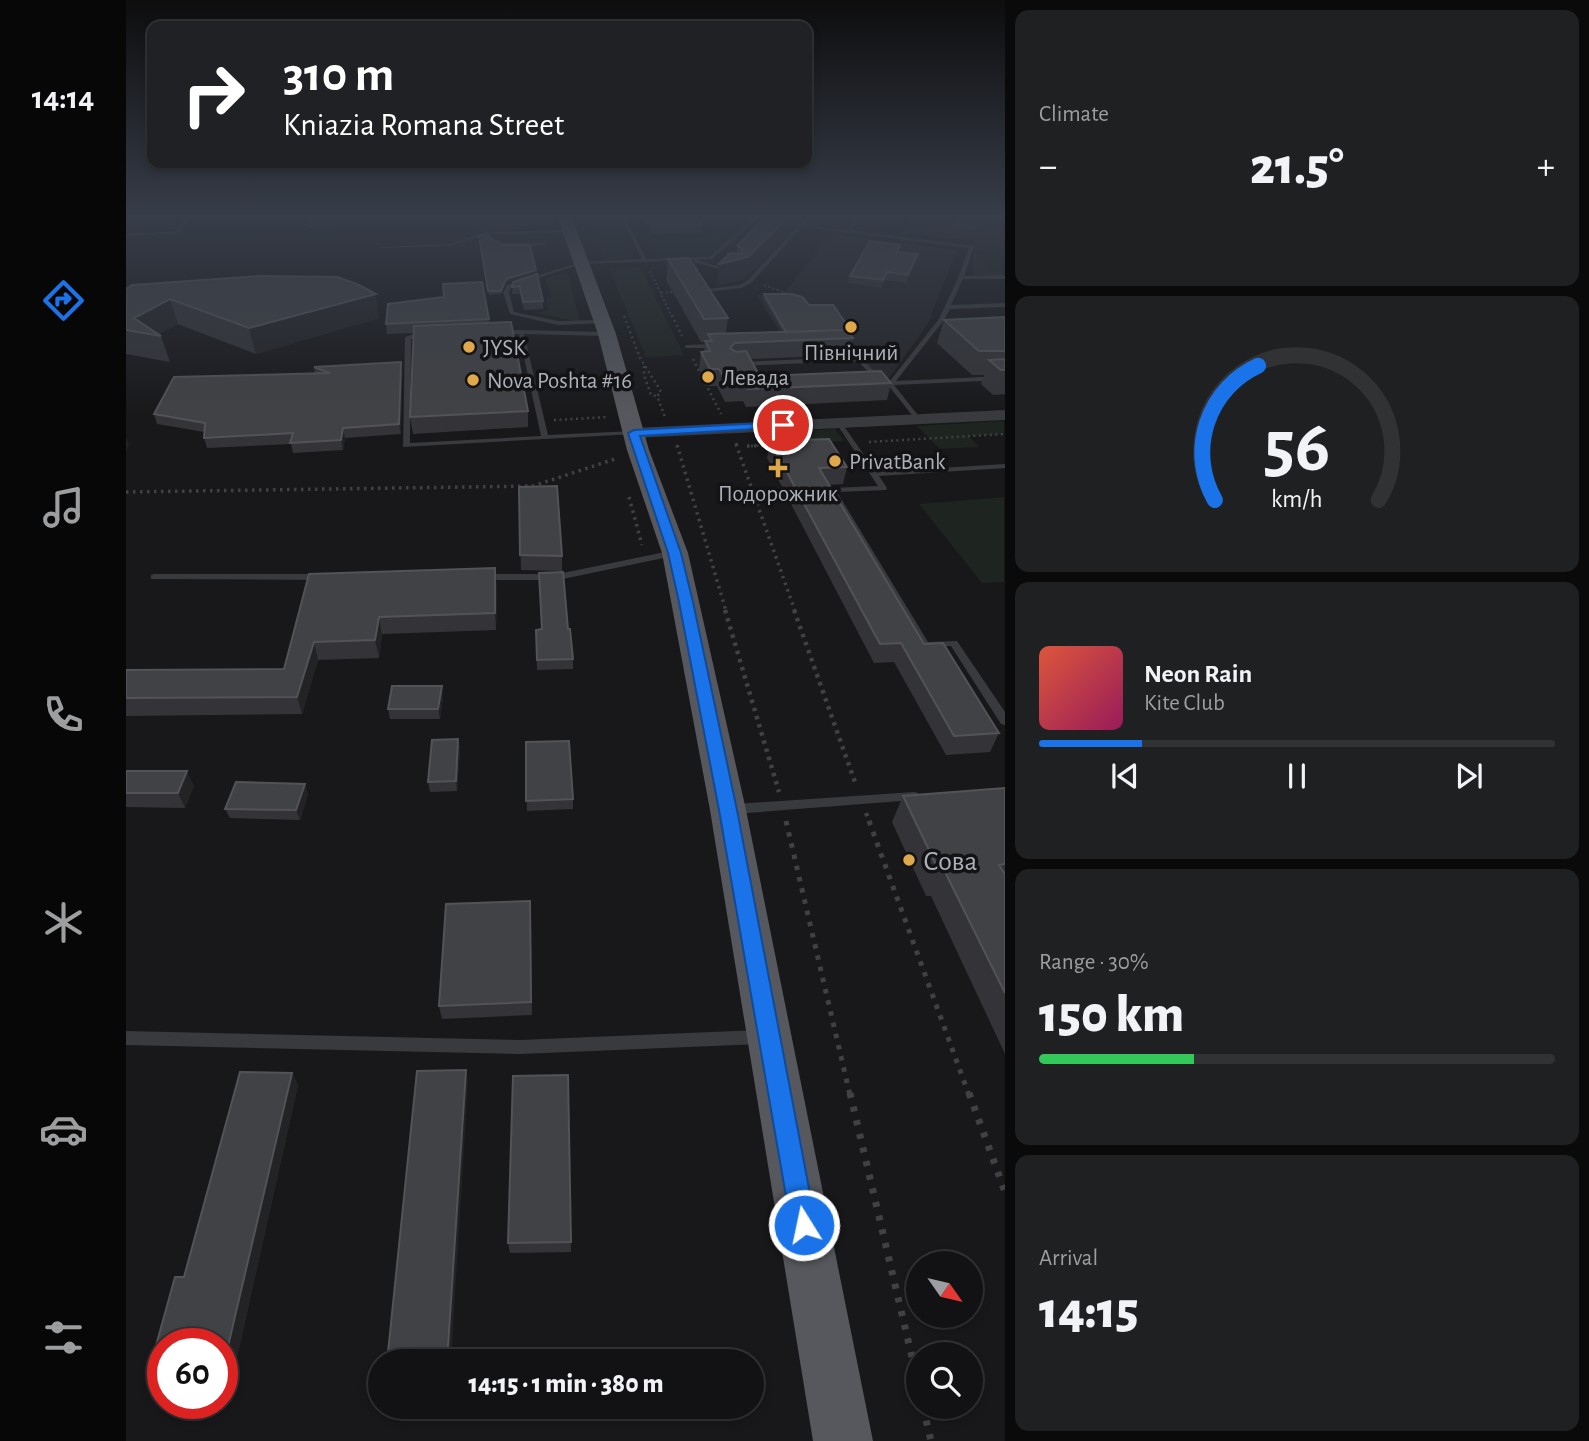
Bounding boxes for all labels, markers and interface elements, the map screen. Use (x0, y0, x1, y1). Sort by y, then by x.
icon: right (168, 49, 259, 140)
text: 310 m (283, 51, 394, 100)
text: 14:14 (32, 82, 94, 114)
text: Climate (1039, 103, 1109, 126)
text: Kniazia Romana Street (283, 109, 564, 141)
text: 21.5° (1250, 141, 1344, 193)
text: − (1039, 148, 1057, 186)
text: + (1537, 148, 1555, 186)
icon: directions (39, 276, 88, 325)
marker: Північний (843, 319, 859, 335)
place label: JYSK (483, 337, 526, 360)
marker: JYSK (461, 339, 477, 355)
place label: Північний (803, 342, 899, 365)
place label: Левада (722, 367, 789, 390)
marker: Левада (700, 369, 716, 385)
place label: Nova Poshta #16 (487, 370, 632, 393)
marker: Nova Poshta #16 (465, 372, 481, 388)
pin (753, 395, 813, 455)
icon: arrive (764, 406, 802, 444)
text: 56 (1264, 413, 1330, 486)
place label: PrivatBank (849, 451, 946, 474)
marker: PrivatBank (827, 453, 843, 469)
marker: Подорожник (770, 460, 786, 476)
icon: music (39, 483, 88, 532)
place label: Подорожник (718, 483, 839, 506)
text: km/h (1271, 487, 1323, 512)
text: Neon Rain (1144, 661, 1252, 687)
icon: phone (39, 690, 88, 739)
text: Kite Club (1144, 692, 1225, 715)
icon: previous (1106, 757, 1144, 795)
icon: pause (1278, 757, 1316, 795)
icon: next (1450, 757, 1488, 795)
place label: Сова (923, 848, 977, 876)
marker: Сова (901, 852, 917, 868)
icon: climate (39, 898, 88, 947)
text: Range · 30% (1039, 951, 1149, 974)
text: 150 km (1039, 989, 1184, 1041)
icon: car (39, 1105, 88, 1154)
position arrow (767, 1188, 841, 1262)
text: Arrival (1039, 1247, 1098, 1270)
north arrow (906, 1251, 984, 1328)
map controls (906, 1251, 983, 1419)
text: 14:15 (1039, 1285, 1139, 1337)
icon: filters (39, 1313, 88, 1362)
speed limit sign: 60 (147, 1328, 238, 1419)
button: search (906, 1342, 983, 1419)
text: 14:15 · 1 min · 380 m (469, 1371, 663, 1397)

